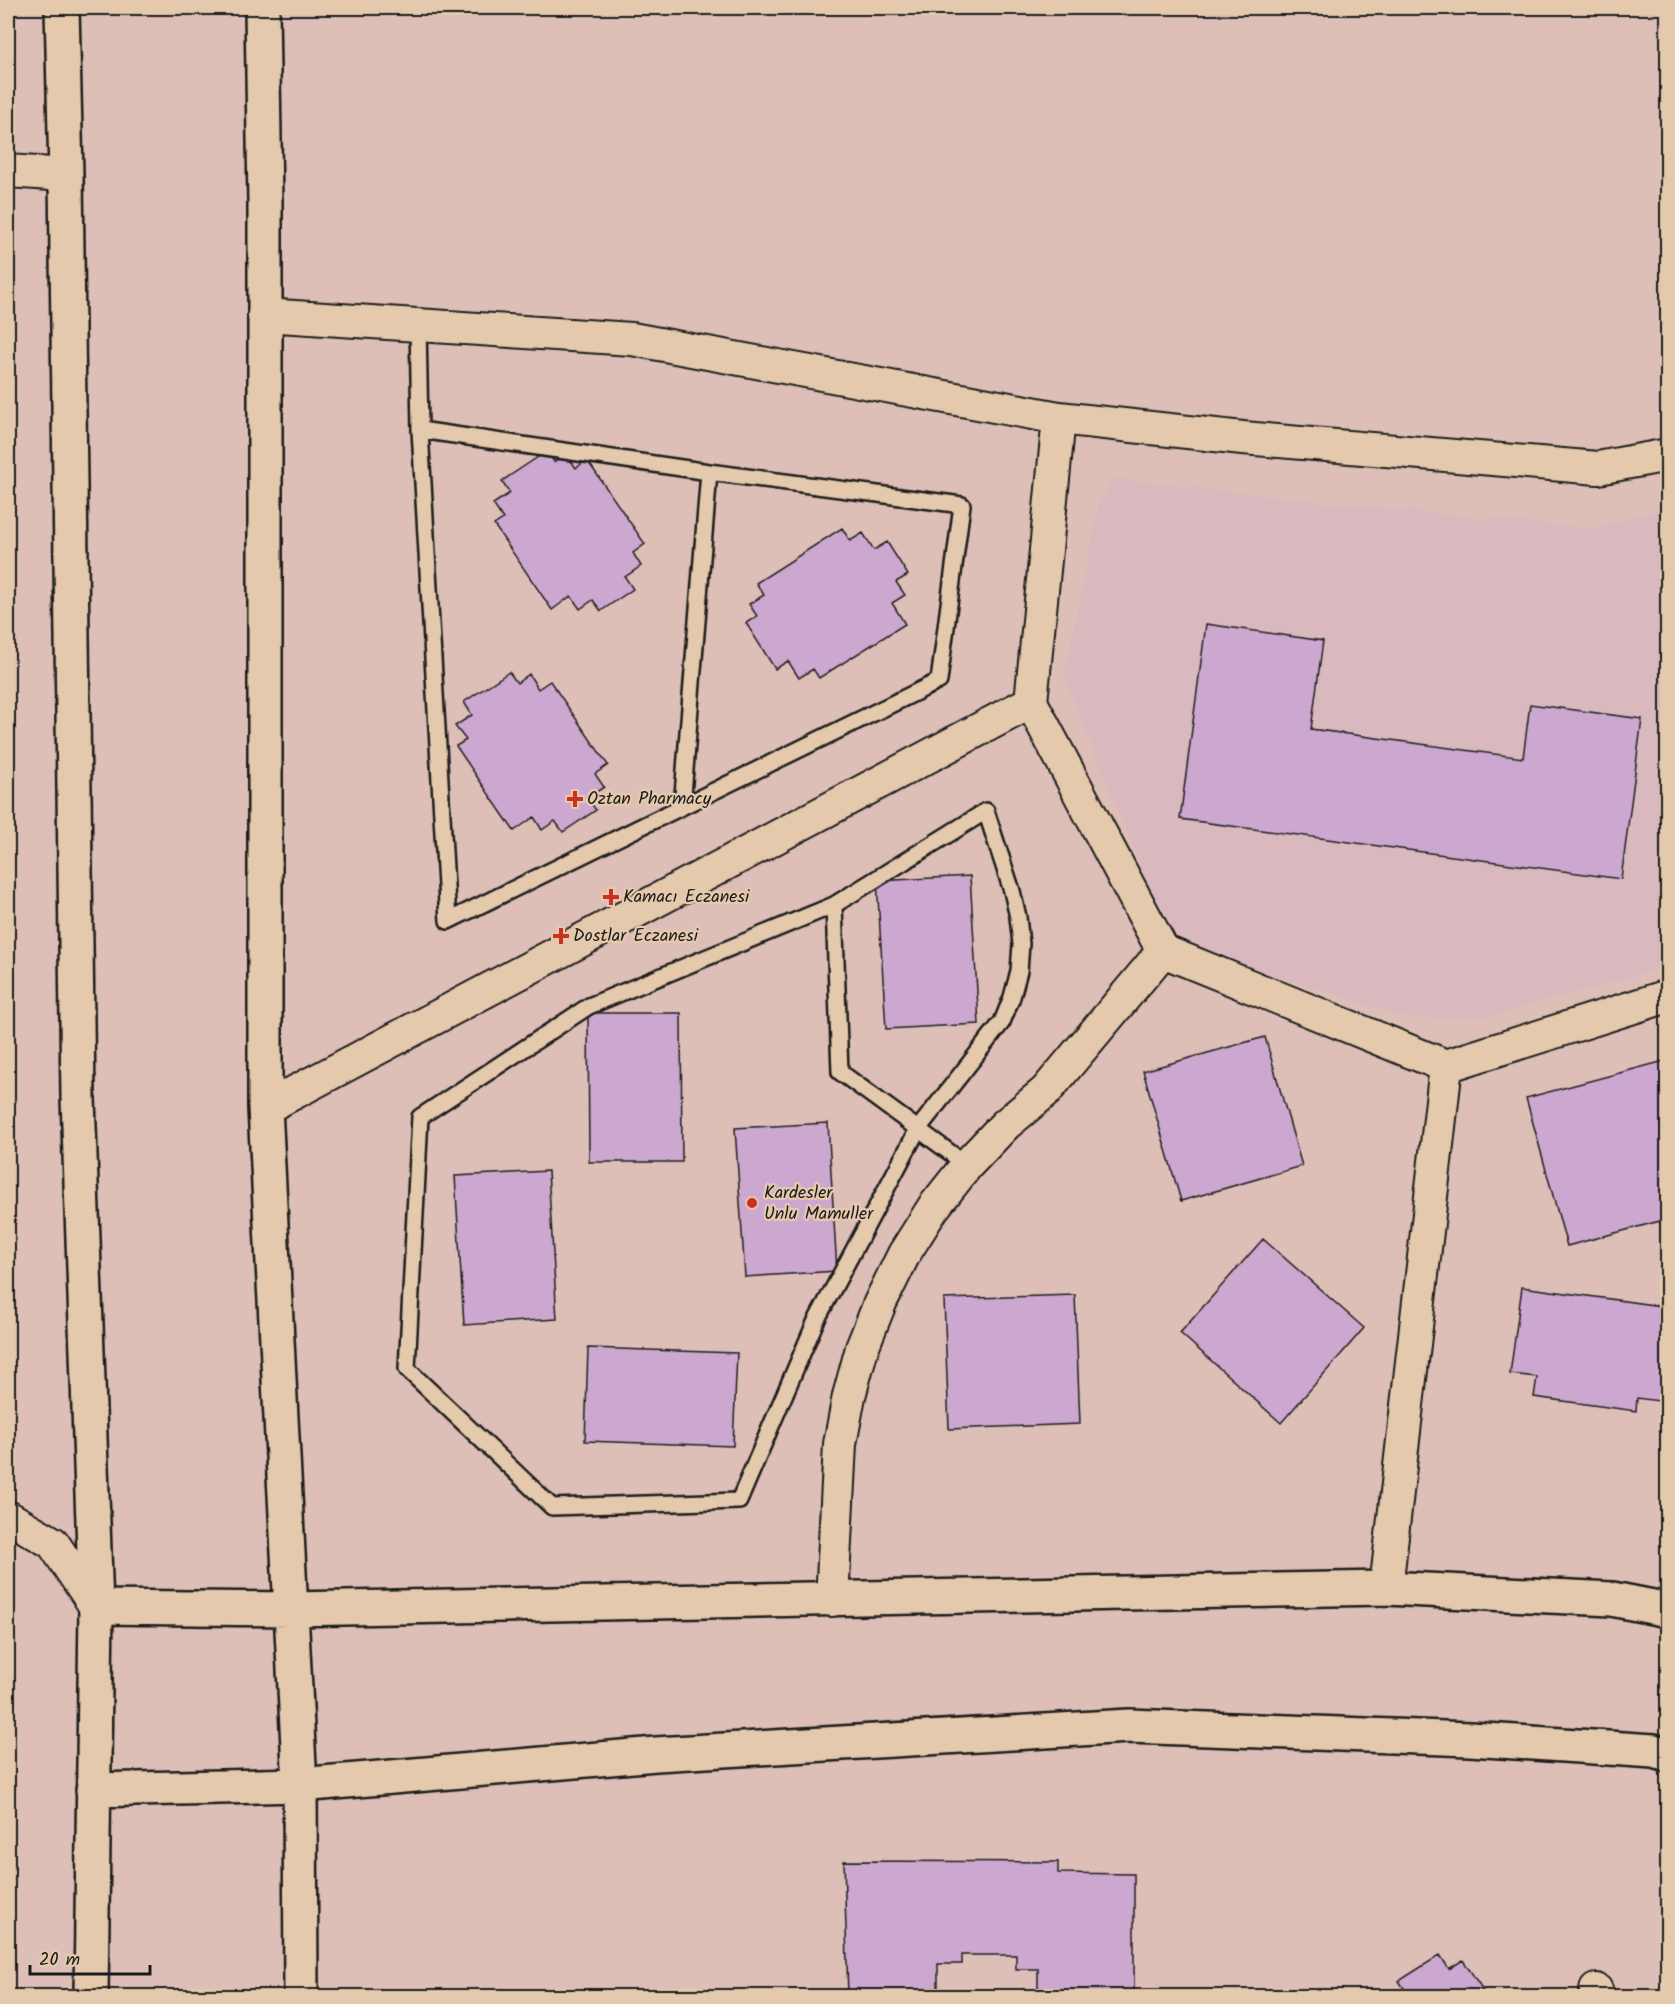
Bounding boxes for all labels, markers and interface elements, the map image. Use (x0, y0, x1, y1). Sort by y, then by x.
place label: Oztan Pharmacy (587, 785, 712, 814)
marker: Oztan Pharmacy (568, 792, 582, 806)
place label: Kamacı Eczanesi (623, 883, 750, 912)
marker: Kamacı Eczanesi (604, 890, 618, 904)
place label: Dostlar Eczanesi (573, 922, 699, 951)
marker: Dostlar Eczanesi (554, 929, 568, 943)
place label: Kardesler Unlu Mamuller (764, 1179, 874, 1229)
marker: Kardesler Unlu Mamuller (745, 1196, 759, 1210)
scale bar (30, 1938, 150, 1976)
text: 20 m (39, 1946, 80, 1975)

